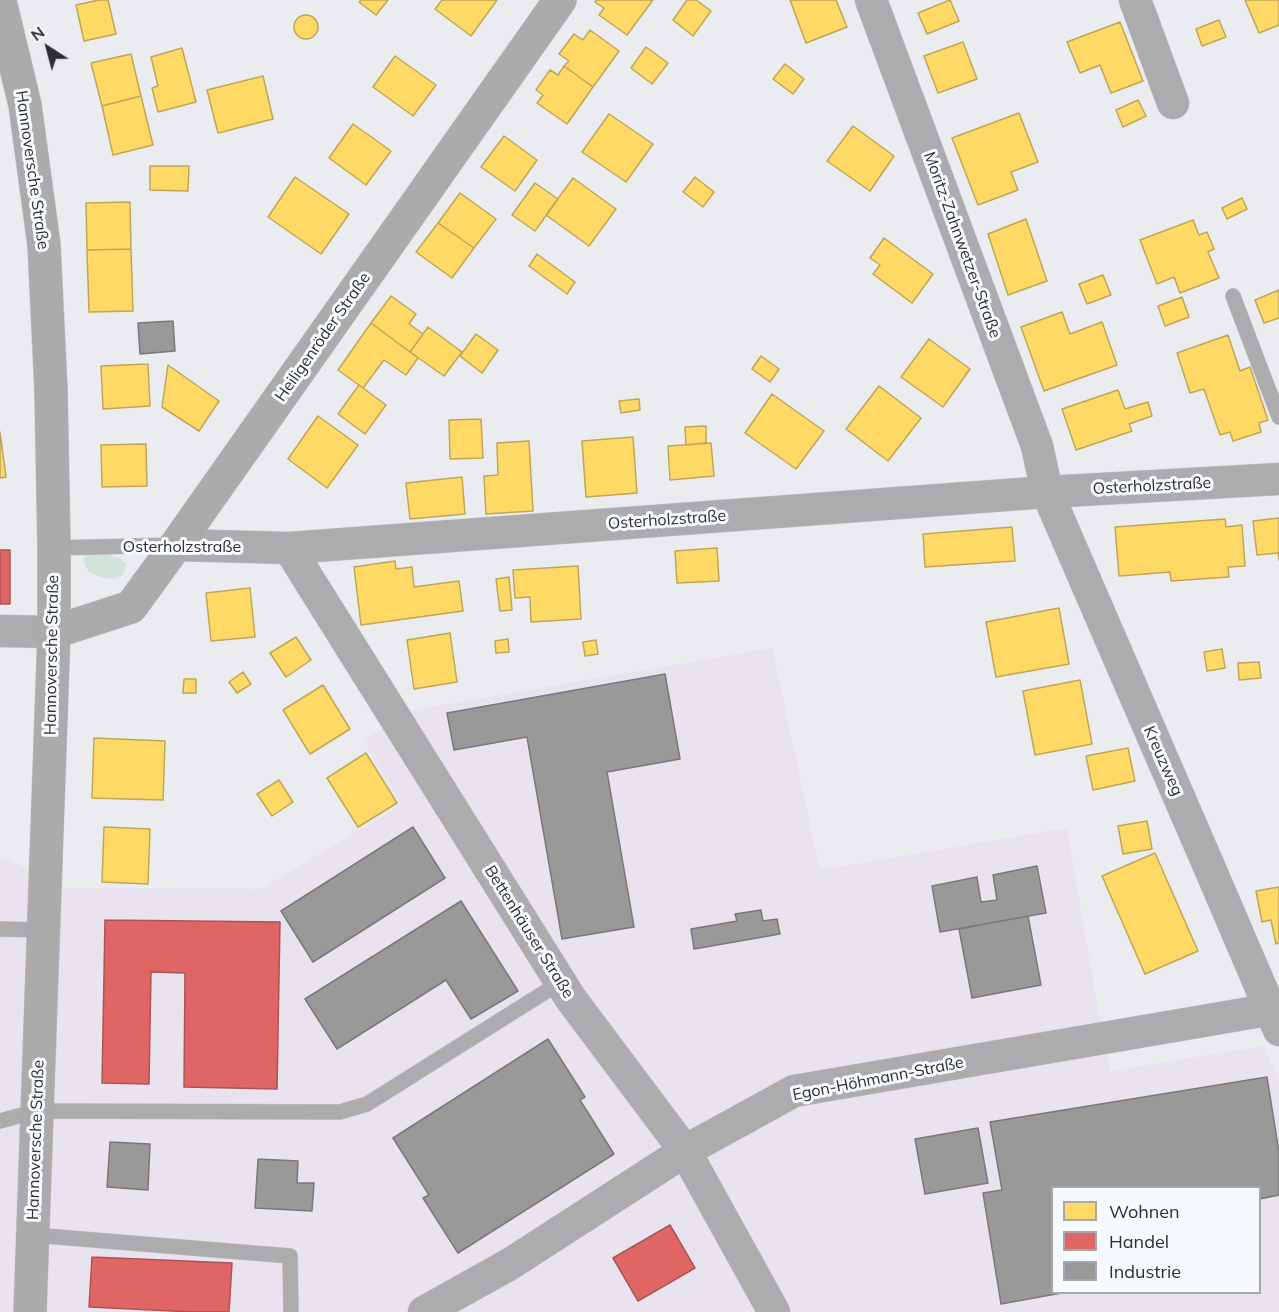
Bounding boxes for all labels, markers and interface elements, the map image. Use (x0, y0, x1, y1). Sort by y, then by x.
north arrow (18, 18, 78, 78)
text: N (27, 22, 48, 45)
street label: Hannoversche Straße (11, 89, 53, 251)
street label: Moritz-Zahnwetzer-Straße (919, 149, 1005, 341)
street label: Heiligenröder Straße (271, 269, 375, 405)
street label: Osterholzstraße (1092, 473, 1212, 499)
street label: Osterholzstraße (607, 506, 727, 534)
street label: Osterholzstraße (123, 537, 241, 557)
street label: Hannoversche Straße (41, 575, 63, 735)
street label: Kreuzweg (1139, 723, 1187, 799)
street label: Bettenhäuser Straße (480, 862, 578, 1002)
street label: Egon-Höhmann-Straße (791, 1053, 965, 1105)
street label: Hannoversche Straße (24, 1060, 48, 1220)
legend (1051, 1186, 1261, 1294)
text: Wohnen (1109, 1200, 1180, 1223)
text: Handel (1109, 1230, 1169, 1253)
text: Industrie (1109, 1260, 1181, 1283)

